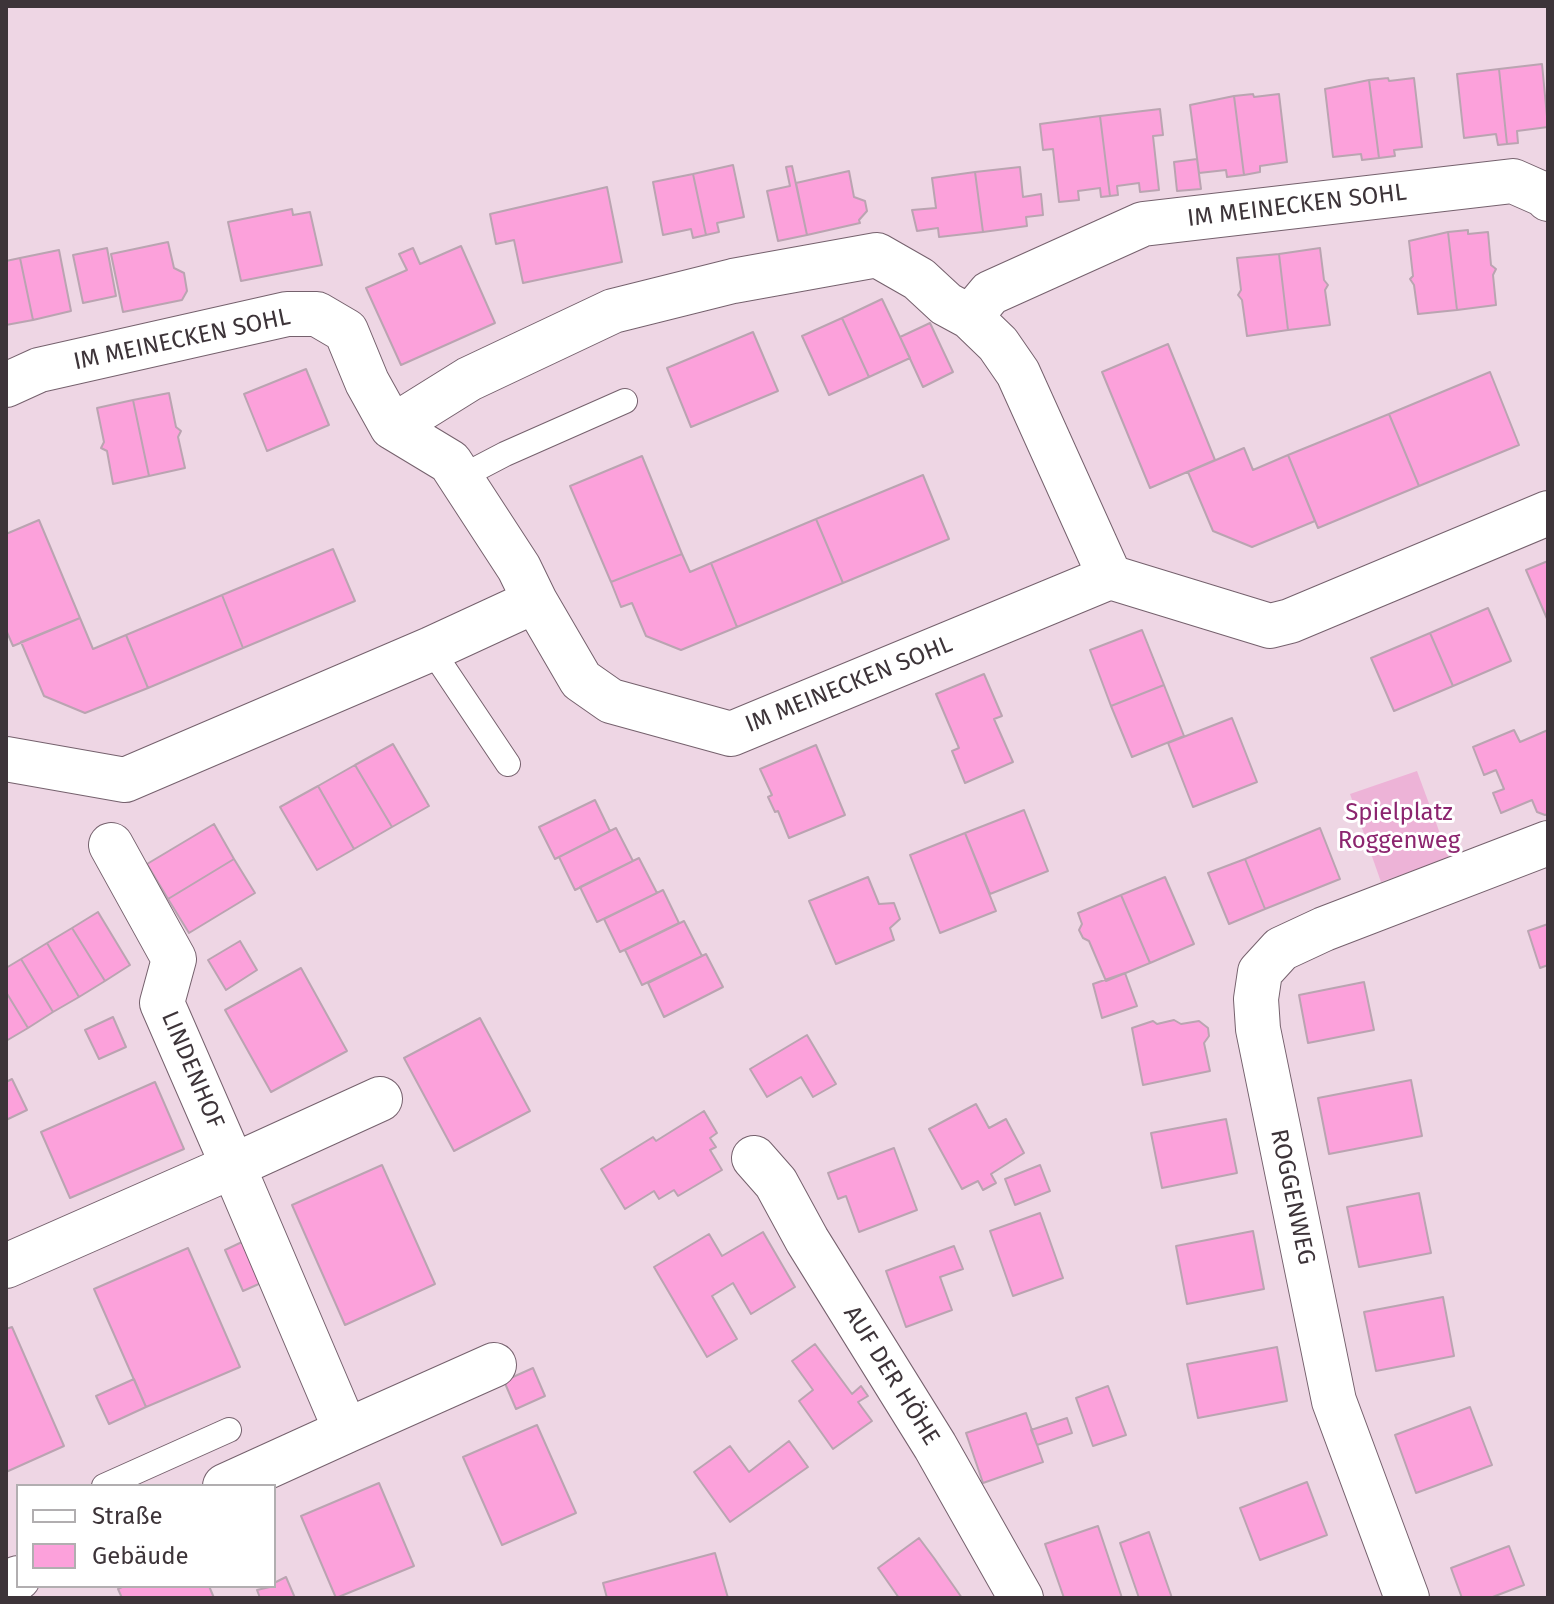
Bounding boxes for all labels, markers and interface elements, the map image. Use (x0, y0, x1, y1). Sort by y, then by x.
street label: IM MEINECKEN SOHL (1186, 178, 1408, 234)
street label: IM MEINECKEN SOHL (71, 303, 293, 377)
street label: IM MEINECKEN SOHL (741, 630, 957, 740)
park label: Spielplatz Roggenweg (1338, 799, 1460, 855)
street label: LINDENHOF (154, 1007, 230, 1133)
street label: ROGGENWEG (1264, 1127, 1320, 1267)
street label: AUF DER HÖHE (837, 1301, 945, 1451)
legend (16, 1484, 276, 1588)
text: Straße (92, 1502, 163, 1530)
text: Gebäude (92, 1542, 189, 1570)

